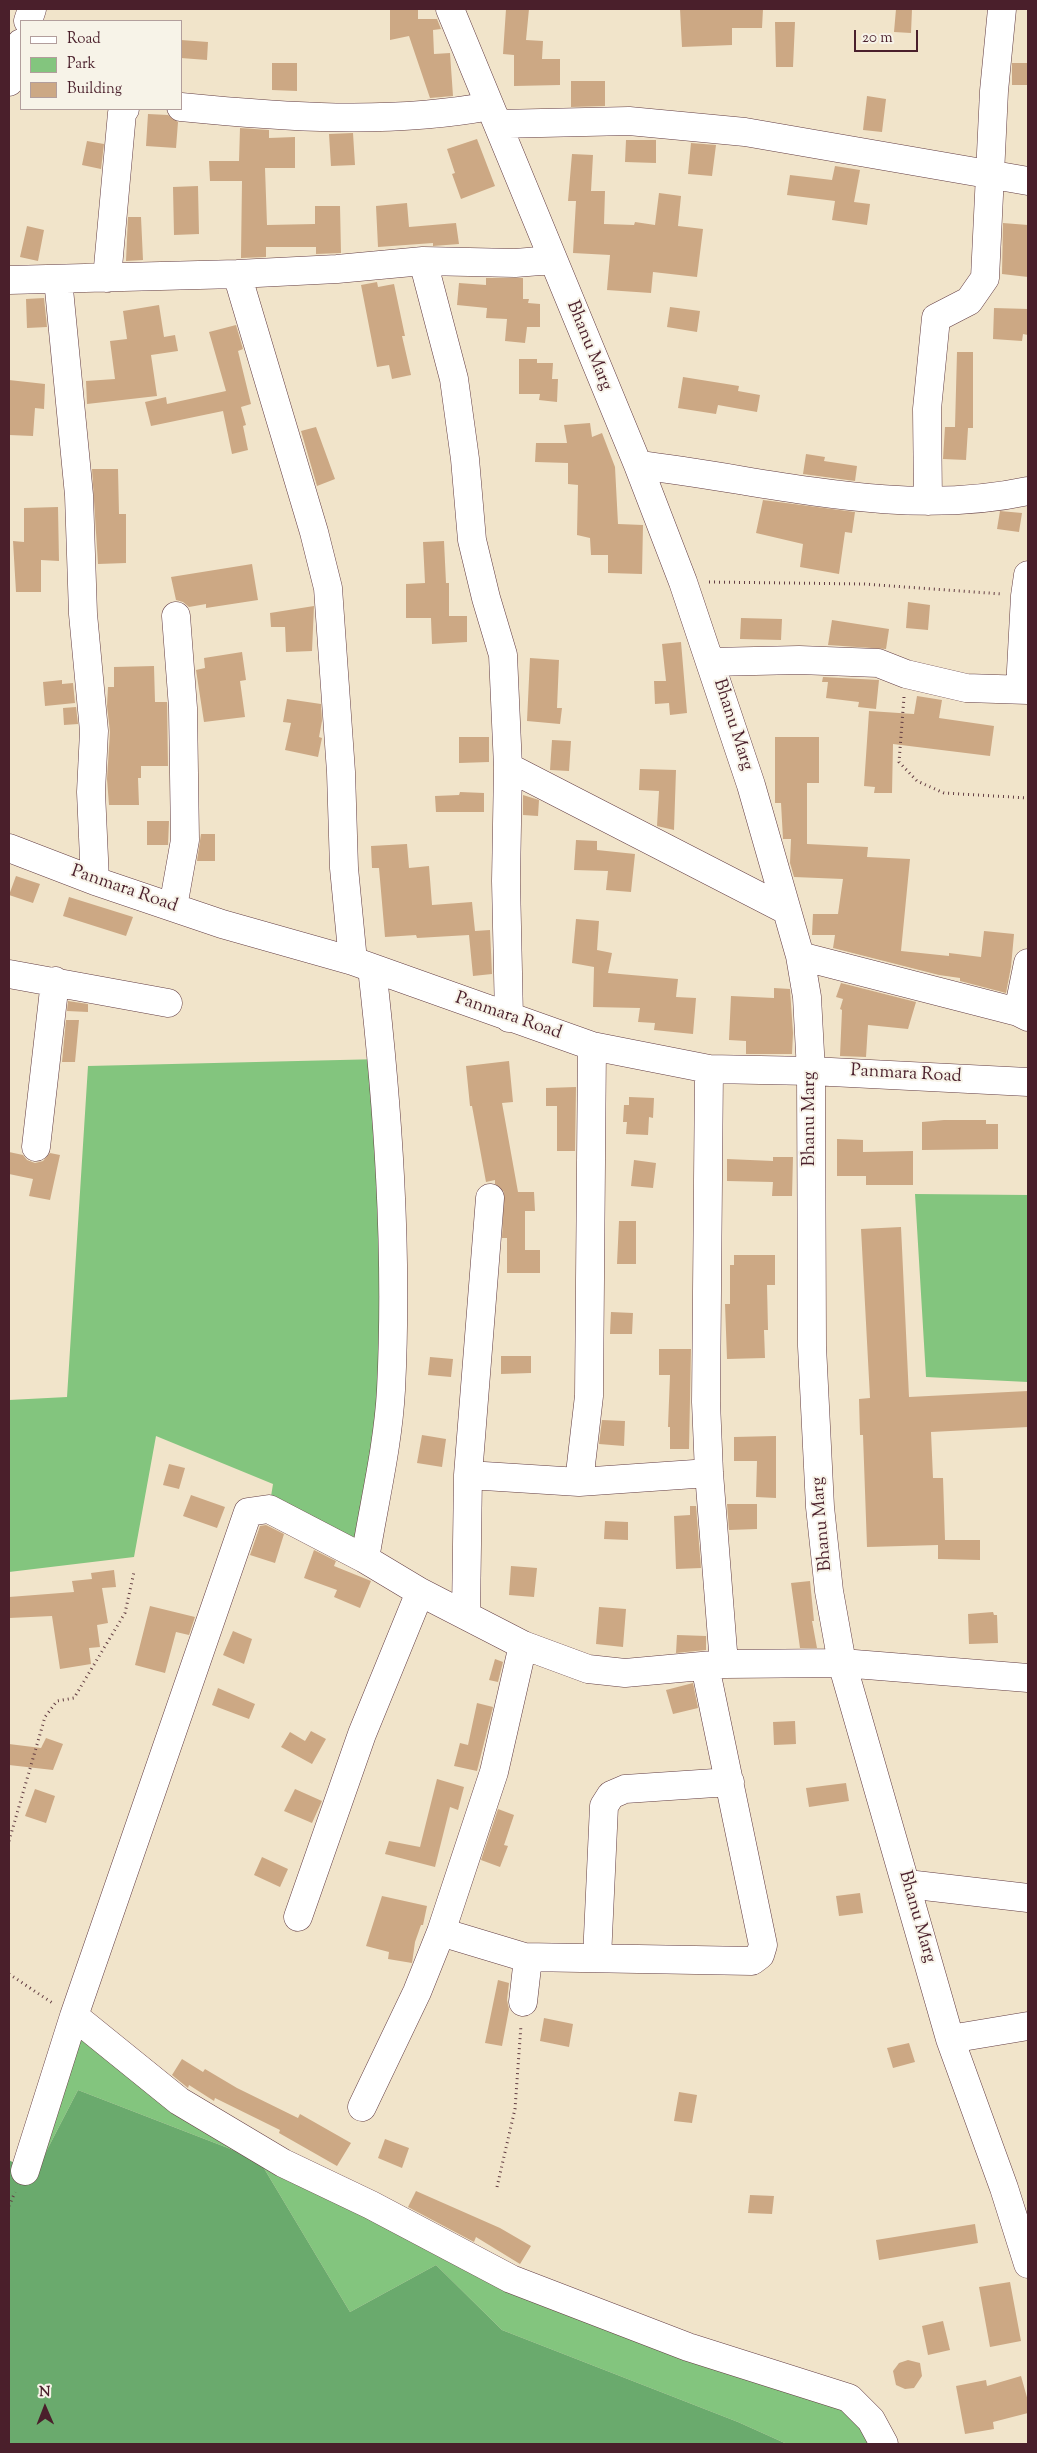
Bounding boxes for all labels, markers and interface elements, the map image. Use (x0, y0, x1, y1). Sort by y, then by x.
legend (20, 20, 182, 110)
scale bar (857, 20, 921, 52)
text: 20 m (862, 28, 893, 49)
text: Road (67, 29, 101, 50)
text: Park (67, 54, 96, 75)
text: Building (67, 79, 122, 100)
street label: Bhanu Marg (560, 298, 616, 394)
street label: Bhanu Marg (707, 677, 757, 773)
street label: Panmara Road (68, 862, 180, 918)
street label: Panmara Road (452, 989, 564, 1045)
street label: Panmara Road (850, 1061, 962, 1089)
street label: Bhanu Marg (800, 1072, 822, 1166)
street label: Bhanu Marg (808, 1476, 838, 1572)
street label: Bhanu Marg (893, 1868, 939, 1966)
north arrow (20, 2383, 70, 2433)
text: N (39, 2383, 51, 2403)

